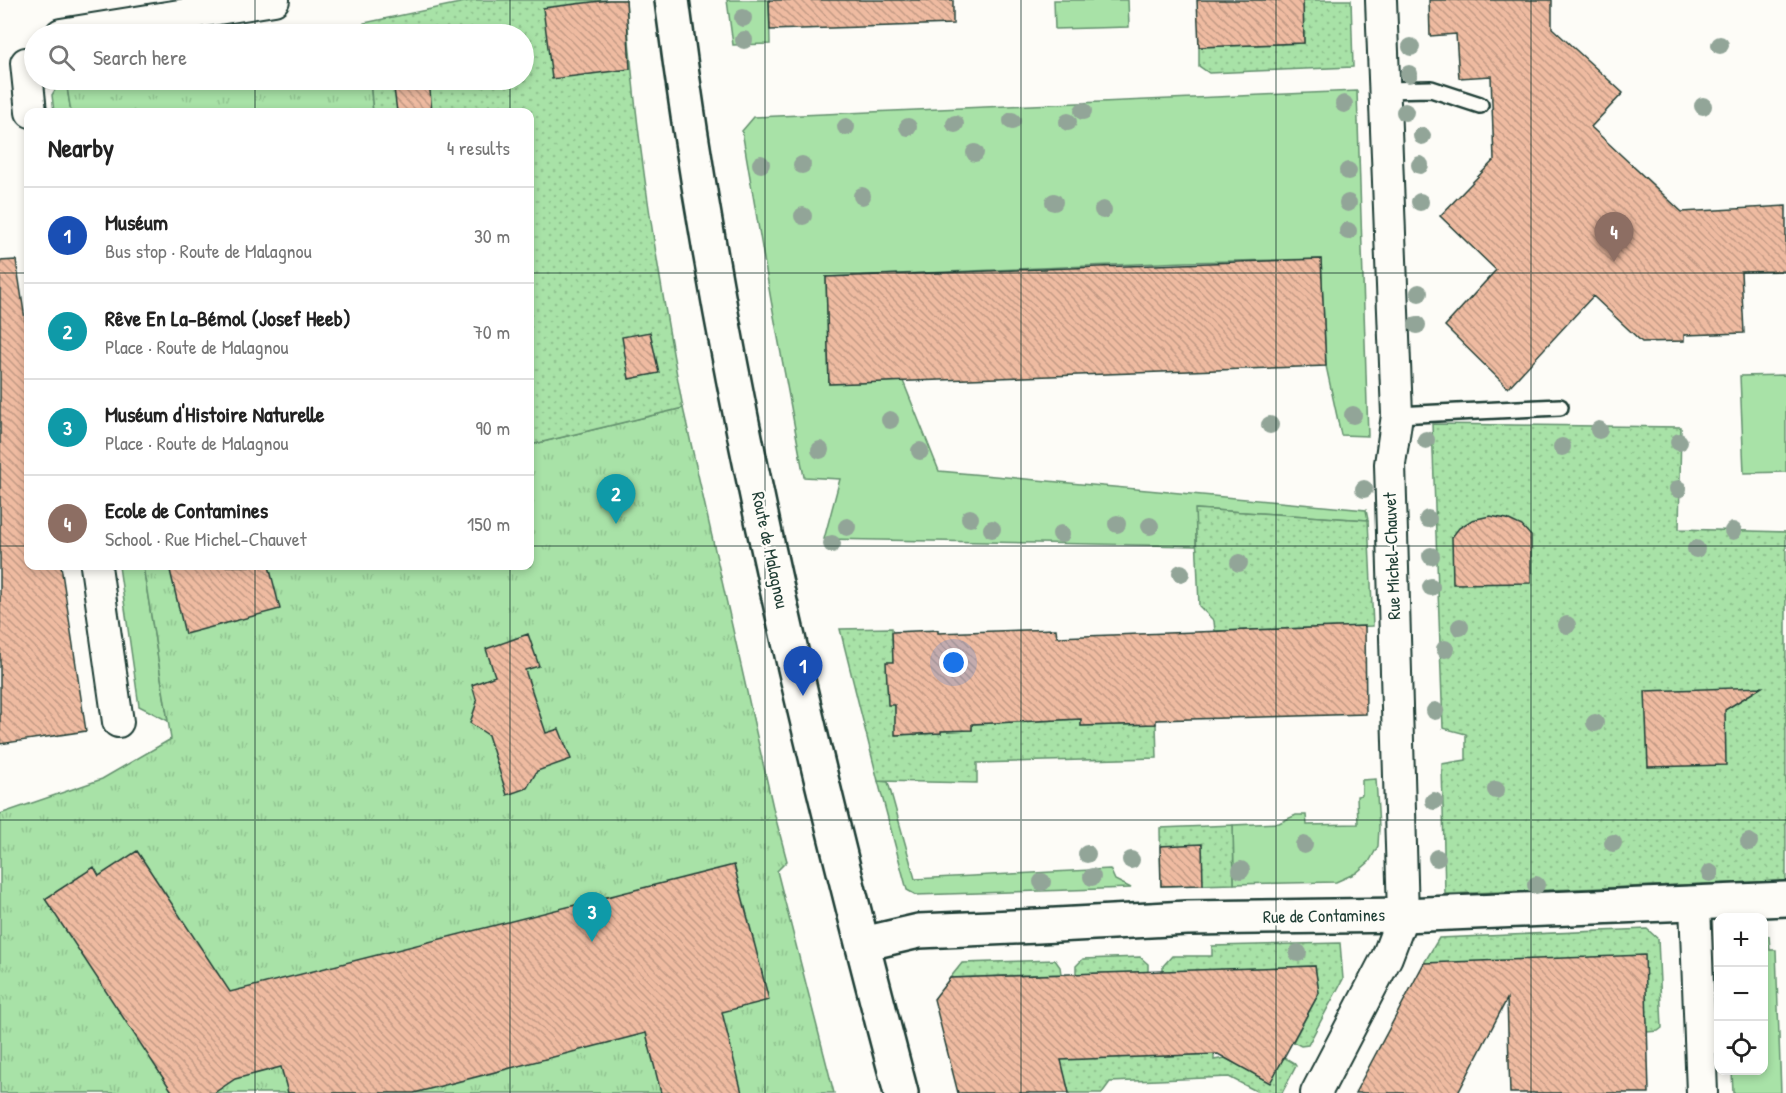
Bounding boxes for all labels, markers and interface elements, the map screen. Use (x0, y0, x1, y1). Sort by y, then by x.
search box (24, 24, 534, 90)
icon: search (45, 41, 78, 74)
text: Search here (93, 42, 187, 72)
text: Nearby (48, 130, 114, 165)
text: 4 results (447, 134, 510, 161)
text: Muséum (105, 207, 168, 237)
pin: 4 (1594, 212, 1634, 262)
text: 1 (64, 222, 71, 249)
text: 30 m (474, 222, 510, 249)
text: Bus stop · Route de Malagnou (105, 237, 312, 264)
text: Rêve En La-Bémol (Josef Heeb) (105, 303, 351, 333)
text: 2 (63, 318, 72, 345)
text: 70 m (473, 318, 510, 345)
text: Place · Route de Malagnou (105, 333, 289, 360)
text: Muséum d'Histoire Naturelle (105, 399, 325, 429)
text: 3 (63, 414, 72, 441)
text: 90 m (476, 414, 510, 441)
text: Place · Route de Malagnou (105, 429, 289, 456)
pin: 2 (596, 474, 636, 524)
street label: Route de Malagnou (746, 489, 795, 611)
street label: Rue Michel-Chauvet (1377, 491, 1406, 620)
text: Ecole de Contamines (105, 495, 268, 525)
text: 4 (64, 510, 71, 537)
text: 150 m (467, 510, 510, 537)
text: School · Rue Michel-Chauvet (105, 525, 307, 552)
pin: 1 (784, 646, 822, 696)
your location (939, 648, 968, 677)
pin: 3 (572, 892, 612, 942)
street label: Rue de Contamines (1263, 902, 1385, 929)
map controls (1714, 913, 1768, 1075)
button: + (1714, 913, 1768, 967)
button: − (1714, 967, 1768, 1021)
button: locate (1714, 1021, 1768, 1075)

